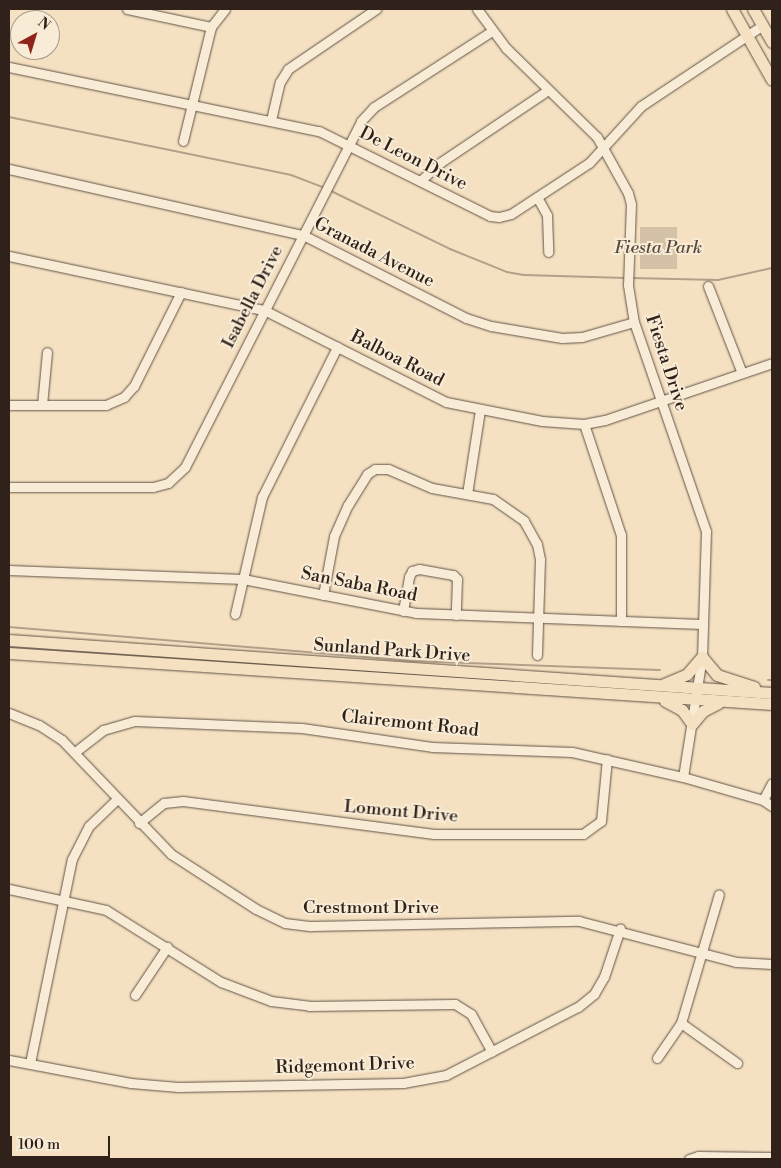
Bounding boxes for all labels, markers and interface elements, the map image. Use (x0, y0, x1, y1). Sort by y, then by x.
north arrow (10, 10, 60, 60)
text: N (34, 14, 54, 35)
street label: De Leon Drive (355, 123, 471, 195)
street label: Granada Avenue (310, 213, 438, 293)
park label: Fiesta Park (614, 237, 702, 259)
street label: Isabella Drive (218, 242, 288, 352)
street label: Fiesta Drive (640, 312, 692, 414)
street label: Balboa Road (347, 326, 447, 392)
street label: San Saba Road (299, 563, 419, 607)
street label: Sunland Park Drive (313, 635, 471, 667)
street label: Clairemont Road (340, 706, 480, 742)
street label: Lomont Drive (343, 796, 459, 828)
street label: Crestmont Drive (303, 897, 439, 919)
street label: Ridgemont Drive (275, 1053, 415, 1079)
scale bar (12, 1126, 112, 1158)
text: 100 m (18, 1135, 60, 1154)

